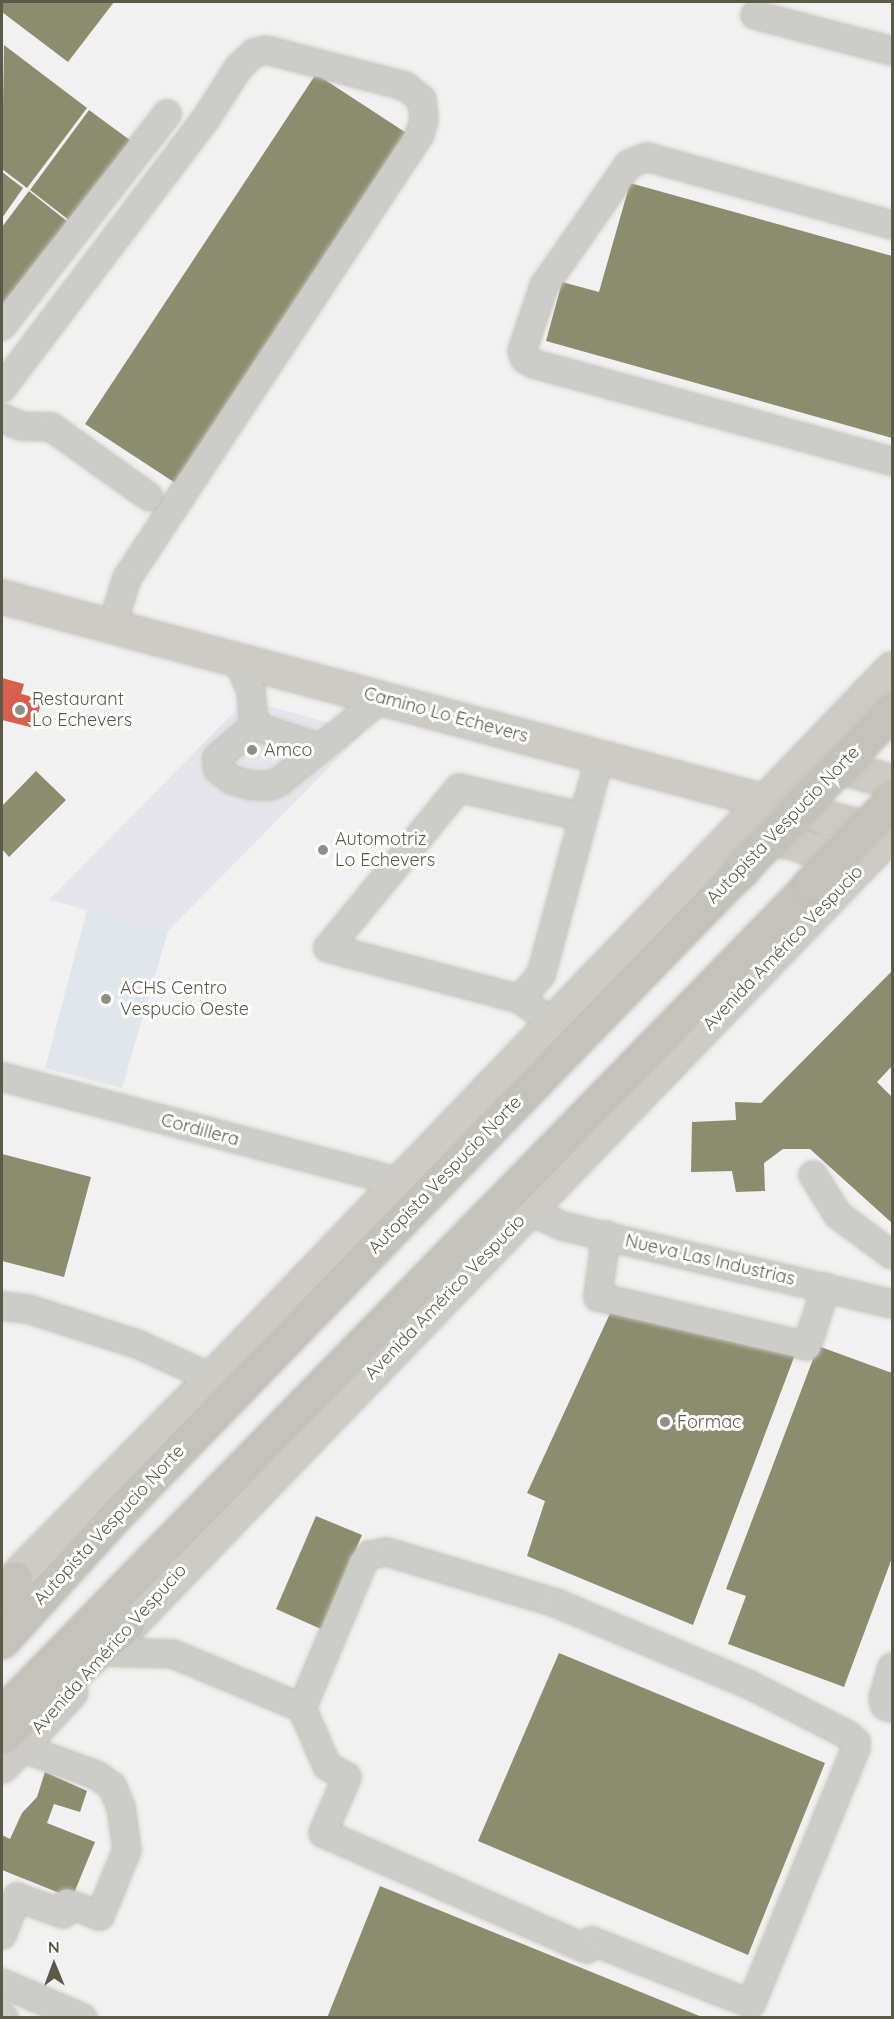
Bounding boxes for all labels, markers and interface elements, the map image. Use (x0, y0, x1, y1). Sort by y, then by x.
street label: Camino Lo Echevers (361, 683, 531, 747)
place label: Restaurant Lo Echevers (32, 689, 132, 732)
marker: Restaurant Lo Echevers (13, 703, 27, 717)
place label: Amco (264, 739, 312, 761)
street label: Autopista Vespucio Norte (702, 742, 864, 908)
marker: Amco (245, 743, 259, 757)
place label: Automotriz Lo Echevers (335, 829, 435, 872)
marker: Automotriz Lo Echevers (316, 843, 330, 857)
street label: Avenida Américo Vespucio (698, 861, 868, 1035)
place label: ACHS Centro Vespucio Oeste (120, 978, 249, 1020)
marker: ACHS Centro Vespucio Oeste (97, 990, 115, 1008)
street label: Autopista Vespucio Norte (364, 1092, 526, 1258)
street label: Cordillera (159, 1109, 241, 1151)
street label: Avenida Américo Vespucio (360, 1210, 530, 1384)
street label: Nueva Las Industrias (623, 1230, 797, 1290)
place label: Formac (677, 1411, 741, 1433)
marker: Formac (658, 1415, 672, 1429)
street label: Autopista Vespucio Norte (29, 1440, 189, 1610)
street label: Avenida Américo Vespucio (27, 1560, 191, 1738)
north arrow (24, 1935, 84, 1995)
text: N (48, 1937, 60, 1957)

